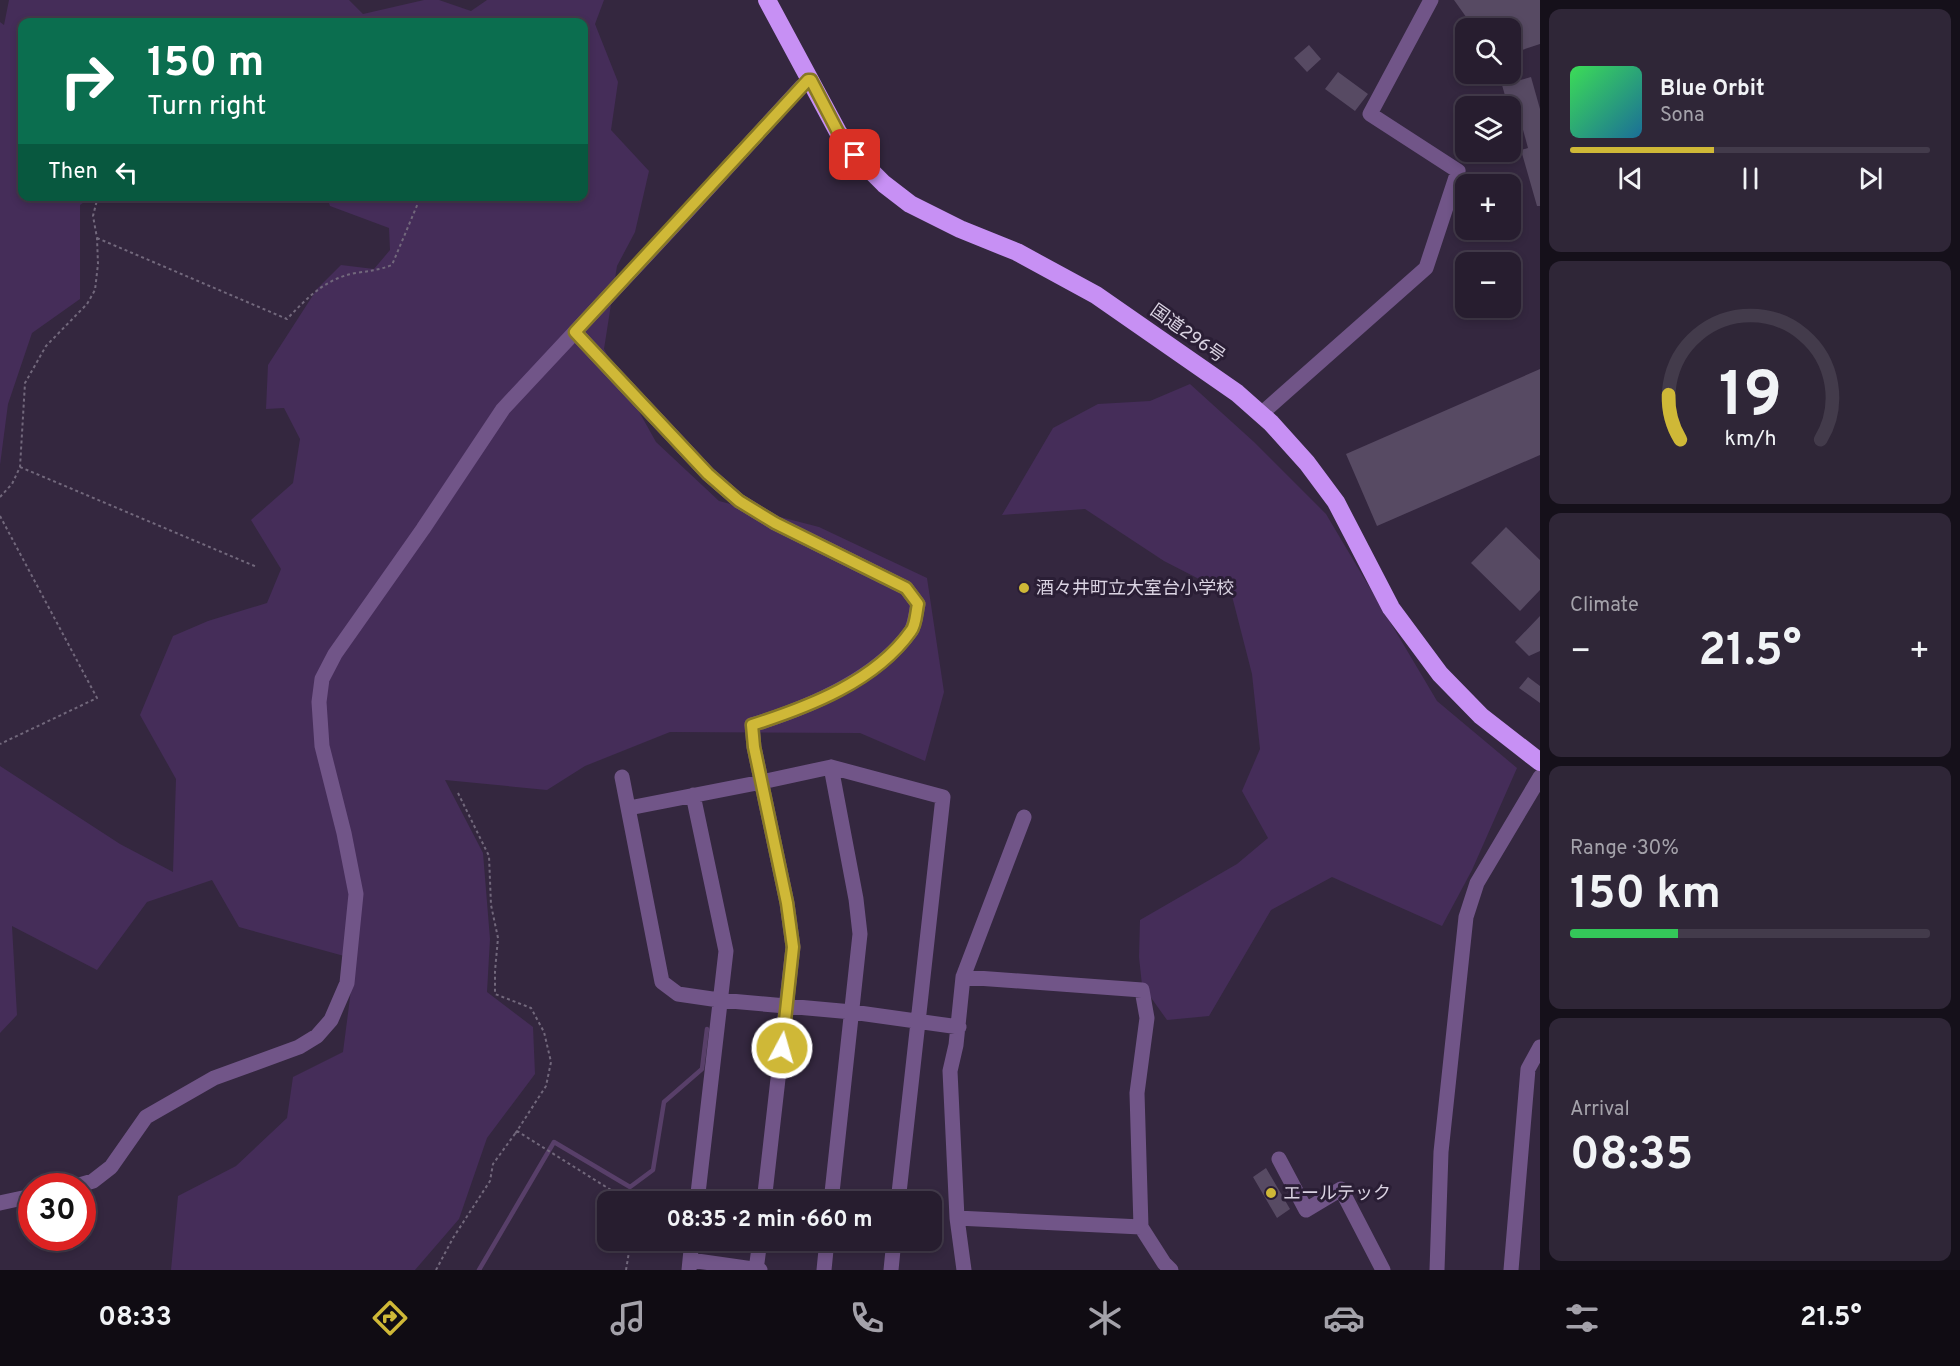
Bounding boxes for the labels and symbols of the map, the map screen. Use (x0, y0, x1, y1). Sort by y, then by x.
pin (829, 129, 880, 180)
street label: 国道296号 (1145, 300, 1229, 368)
place label: 酒々井町立大室台小学校 (1036, 578, 1234, 601)
marker: 酒々井町立大室台小学校 (1017, 581, 1031, 595)
position arrow (750, 1016, 814, 1080)
speed limit sign: 30 (18, 1173, 96, 1251)
place label: エールテック (1283, 1183, 1391, 1206)
marker: エールテック (1264, 1186, 1278, 1200)

